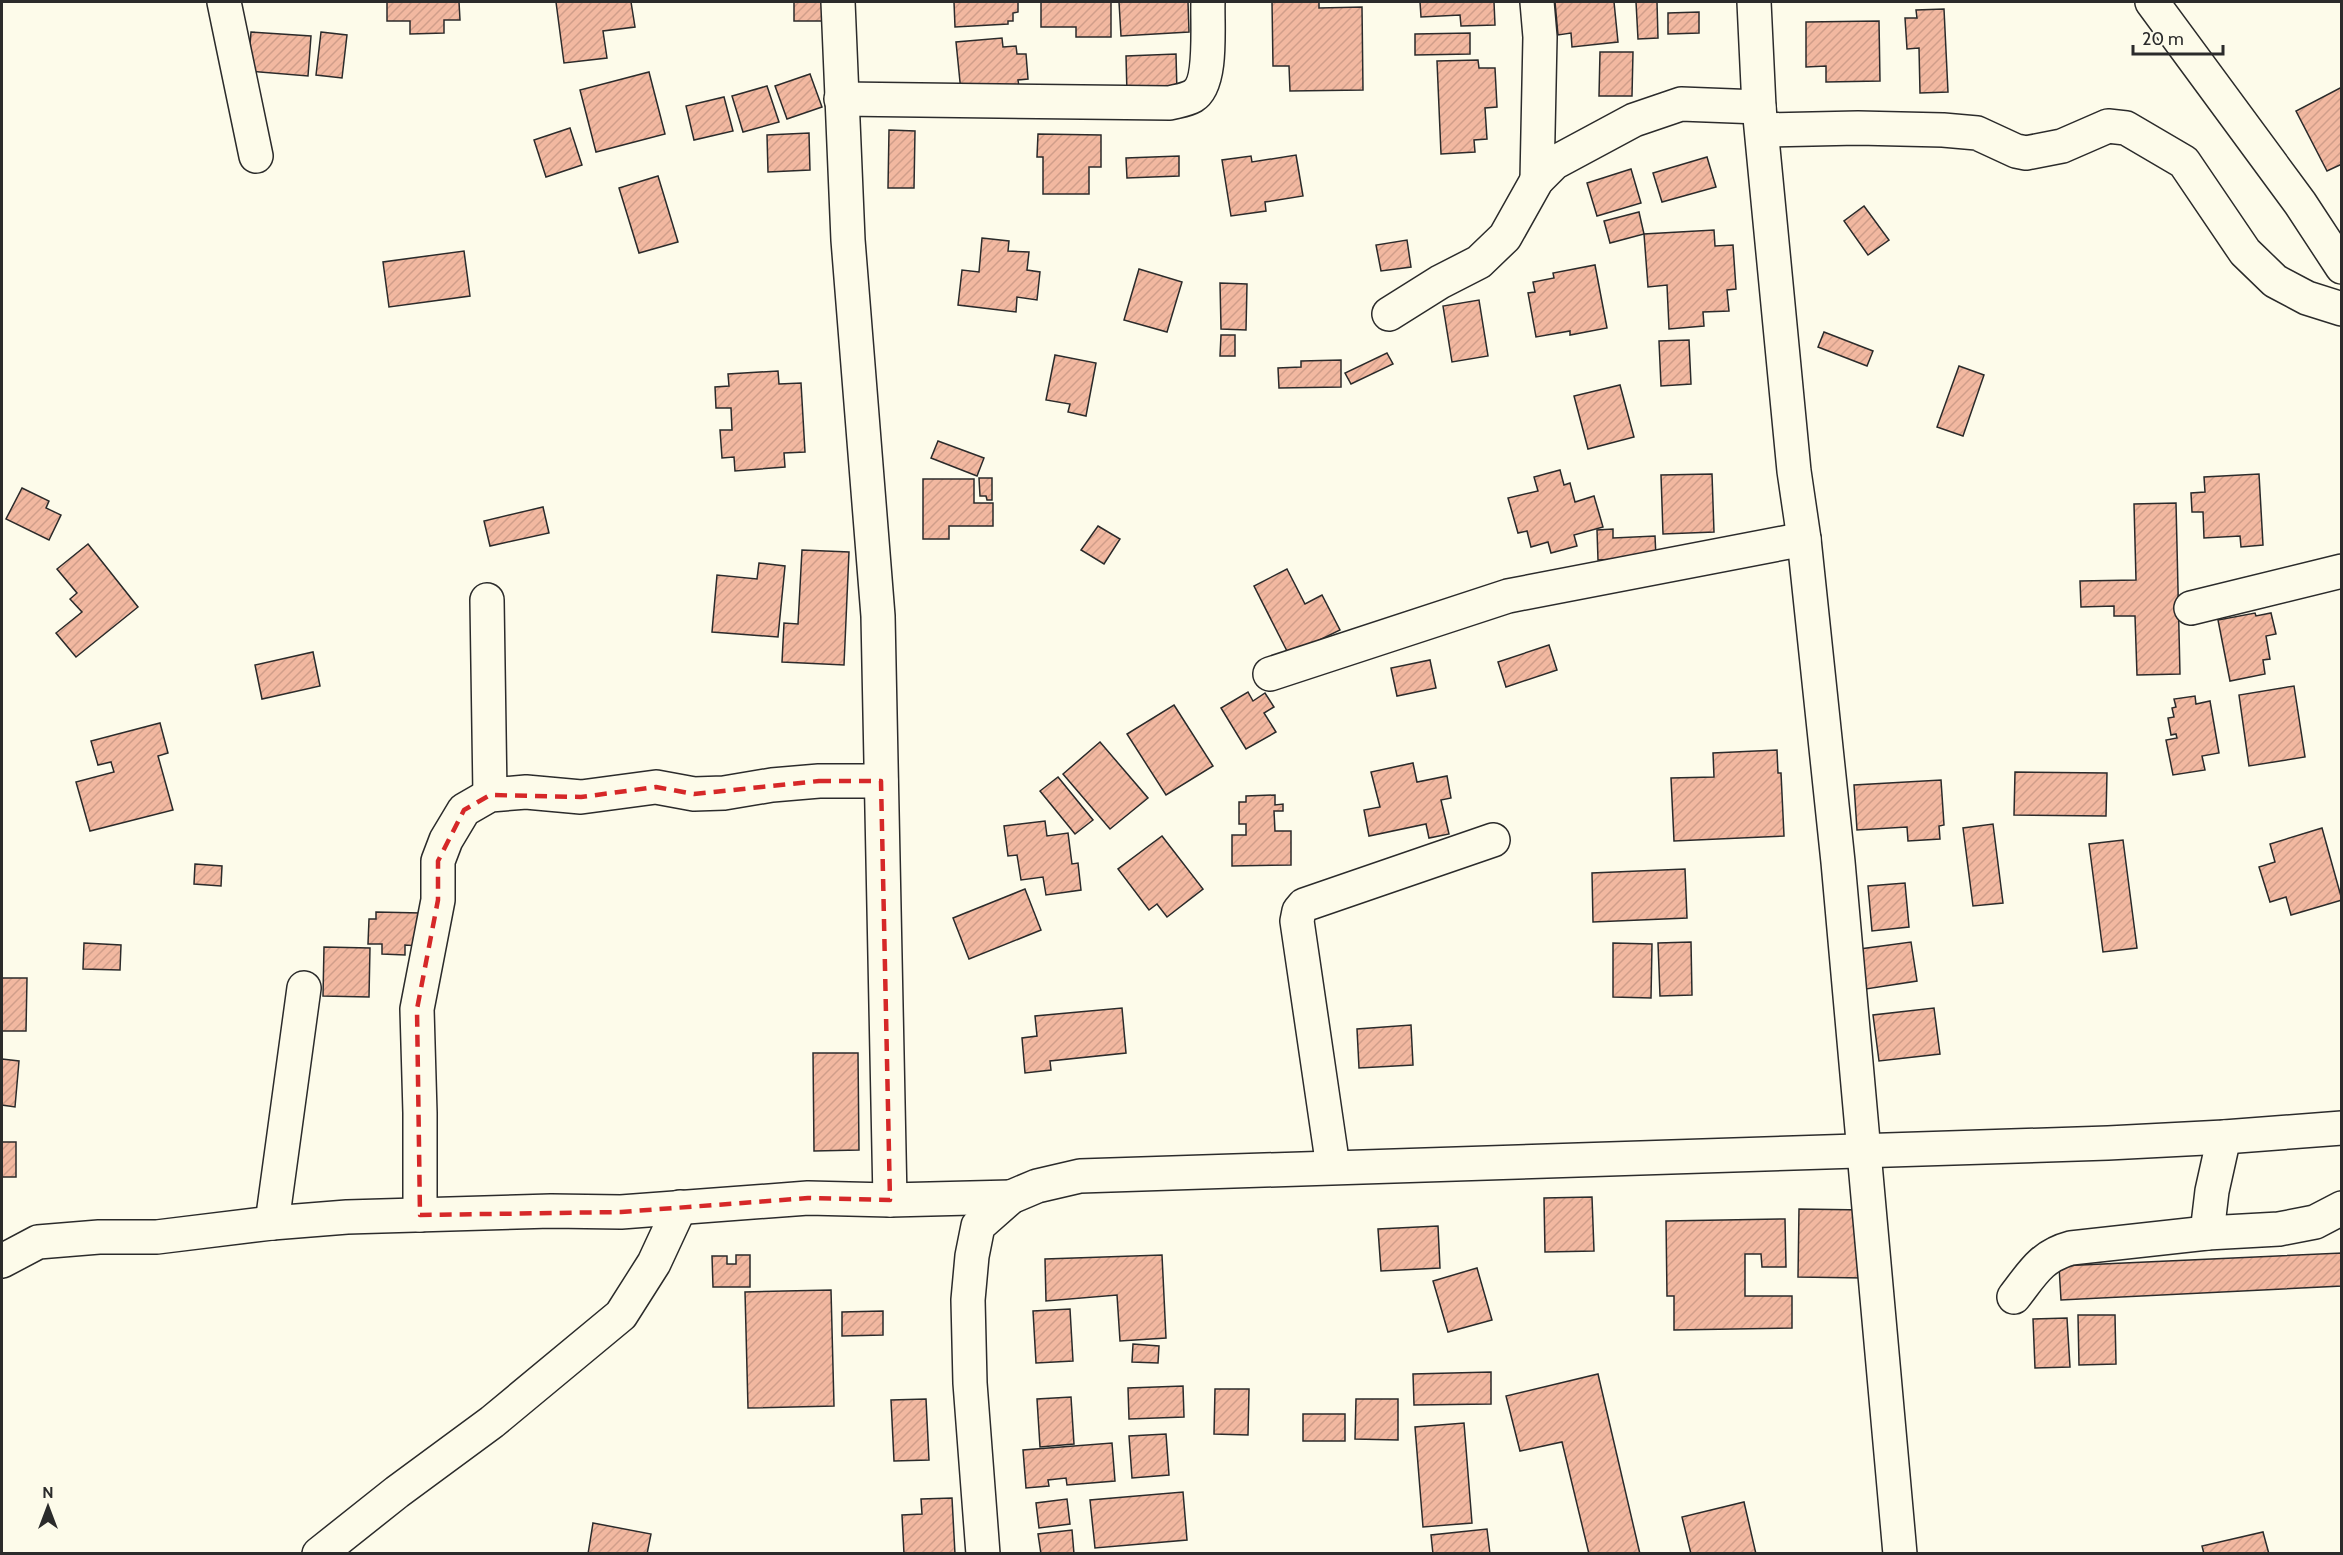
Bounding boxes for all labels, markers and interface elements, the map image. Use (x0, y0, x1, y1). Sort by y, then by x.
scale bar (2133, 18, 2223, 56)
text: 20 m (2142, 28, 2184, 50)
north arrow (18, 1477, 78, 1537)
text: N (42, 1483, 54, 1502)

